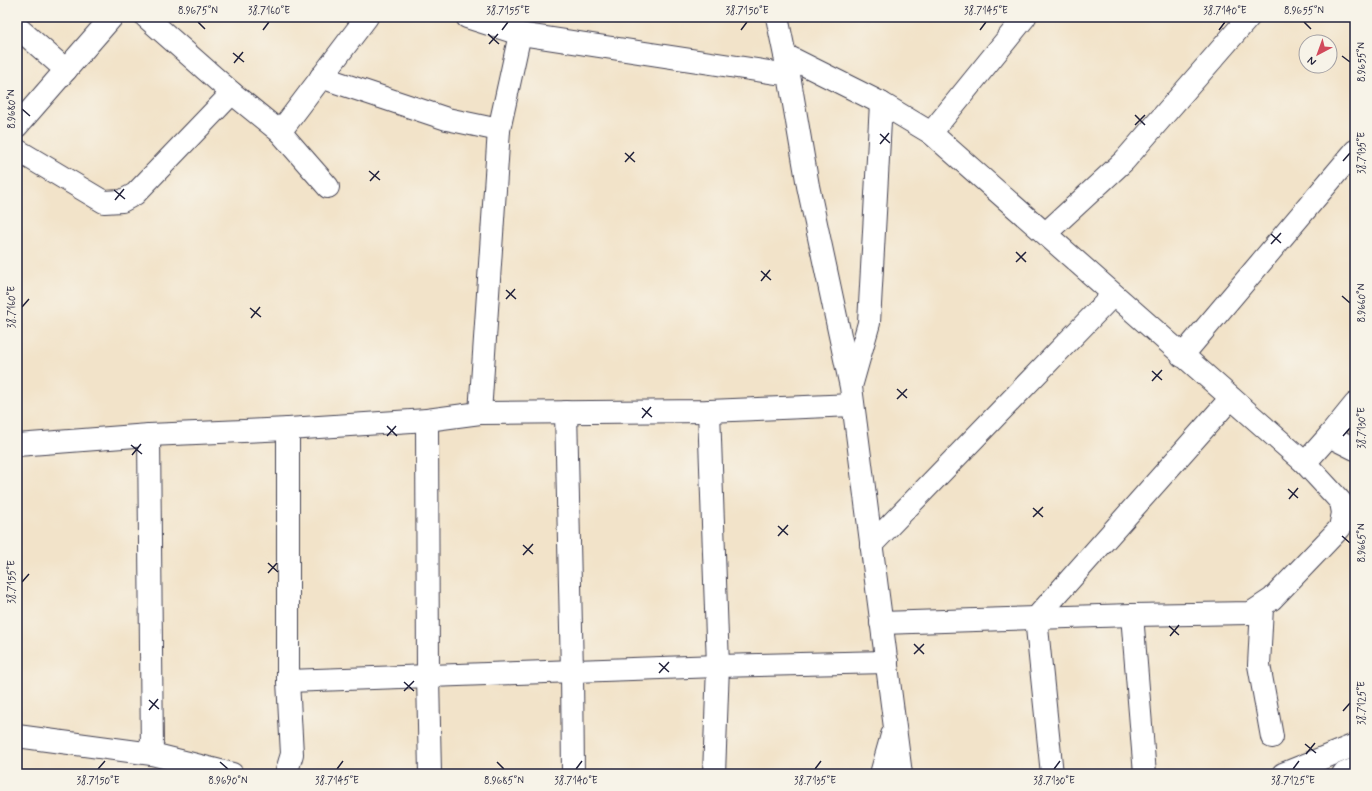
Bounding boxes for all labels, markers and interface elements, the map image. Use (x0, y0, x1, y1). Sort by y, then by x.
text: 8.9675°N (178, 4, 218, 18)
text: 38.7160°E (248, 4, 290, 18)
text: 38.7155°E (486, 4, 530, 18)
text: 38.7150°E (725, 4, 769, 18)
text: 38.7145°E (964, 4, 1008, 18)
text: 38.7140°E (1203, 4, 1247, 18)
text: 8.9655°N (1284, 4, 1324, 18)
north arrow (1298, 34, 1338, 74)
text: 8.9655°N (1355, 42, 1369, 82)
text: N (1305, 53, 1319, 68)
text: 8.9680°N (5, 89, 19, 129)
text: 38.7135°E (1355, 132, 1369, 174)
text: 8.9660°N (1355, 283, 1369, 322)
text: 38.7160°E (5, 286, 19, 328)
text: 38.7130°E (1355, 407, 1369, 449)
text: 8.9665°N (1355, 523, 1369, 563)
text: 38.7155°E (5, 560, 19, 604)
text: 38.7125°E (1355, 681, 1369, 725)
text: 38.7150°E (76, 774, 120, 788)
text: 8.9690°N (208, 774, 248, 788)
text: 38.7145°E (315, 774, 359, 788)
text: 8.9685°N (484, 774, 524, 788)
text: 38.7140°E (554, 774, 598, 788)
text: 38.7135°E (794, 774, 836, 788)
text: 38.7130°E (1033, 774, 1075, 788)
text: 38.7125°E (1271, 774, 1315, 788)

